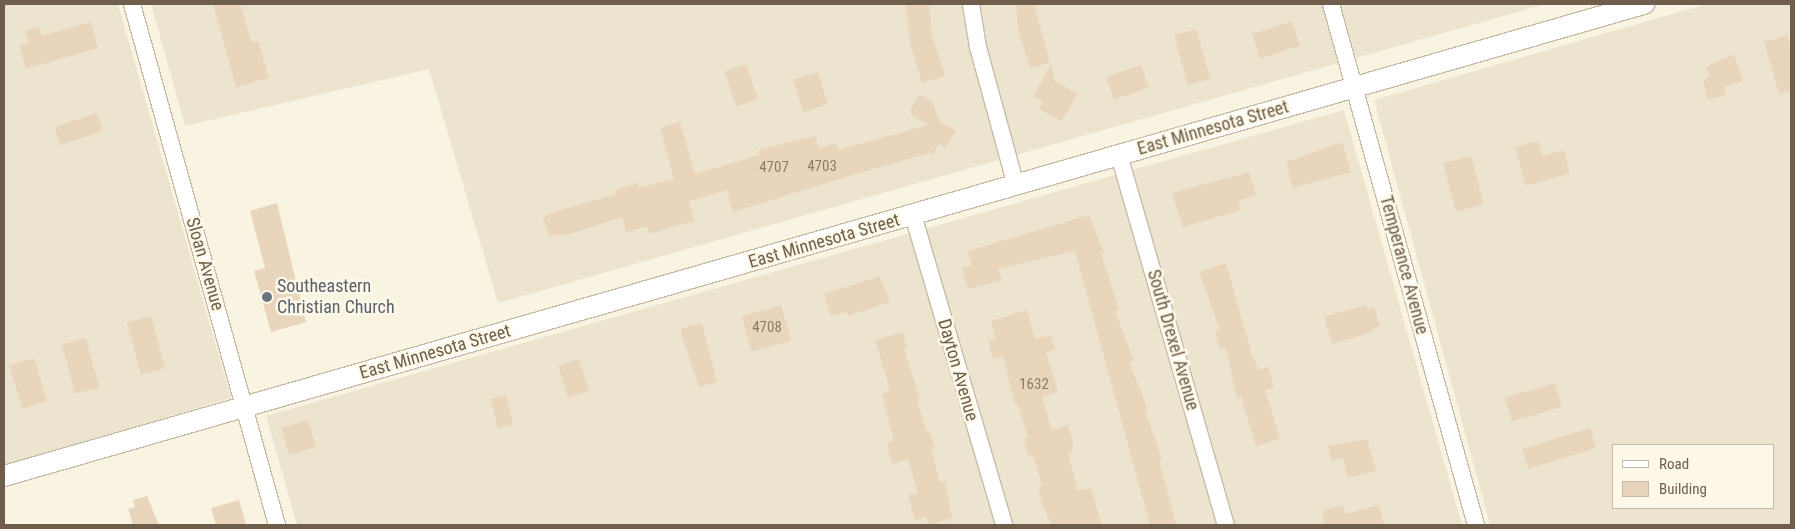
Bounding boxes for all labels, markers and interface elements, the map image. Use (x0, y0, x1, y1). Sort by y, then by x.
street label: East Minnesota Street (1135, 96, 1291, 160)
house number: 4703 (807, 158, 837, 176)
house number: 4707 (759, 159, 789, 177)
street label: Temperance Avenue (1375, 193, 1433, 337)
street label: East Minnesota Street (746, 209, 902, 273)
street label: Sloan Avenue (181, 215, 229, 313)
street label: South Drexel Avenue (1143, 267, 1203, 413)
place label: Southeastern Christian Church (277, 276, 395, 318)
marker: Southeastern Christian Church (261, 291, 273, 303)
street label: Dayton Avenue (933, 317, 983, 423)
house number: 4708 (752, 319, 782, 337)
street label: East Minnesota Street (357, 320, 513, 384)
house number: 1632 (1019, 376, 1049, 394)
legend (1612, 444, 1775, 509)
text: Road (1659, 455, 1689, 473)
text: Building (1659, 480, 1707, 498)

